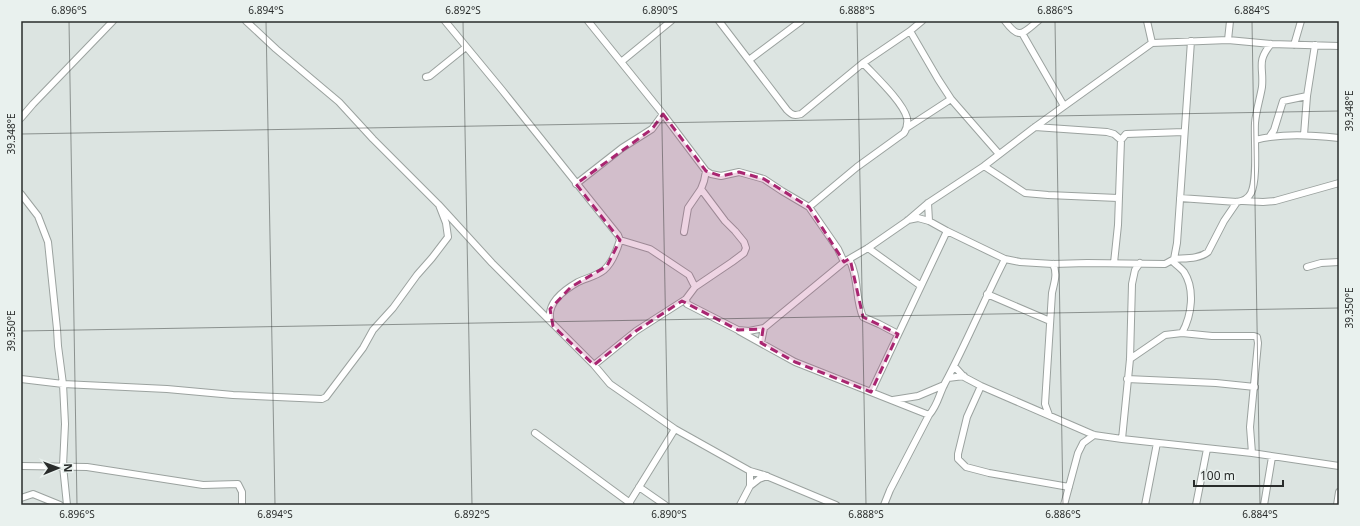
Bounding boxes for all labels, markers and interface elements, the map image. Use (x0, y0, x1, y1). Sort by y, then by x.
text: 6.896°S (51, 3, 87, 17)
text: 6.894°S (248, 3, 284, 17)
text: 6.892°S (445, 3, 481, 17)
text: 6.890°S (642, 3, 678, 17)
text: 6.888°S (839, 3, 875, 17)
text: 6.886°S (1037, 3, 1073, 17)
text: 6.884°S (1234, 3, 1270, 17)
text: 39.348°E (1342, 90, 1356, 132)
text: 39.348°E (4, 113, 18, 155)
text: 39.350°E (1342, 287, 1356, 329)
text: 39.350°E (4, 310, 18, 352)
north arrow (38, 448, 78, 488)
scale bar (1194, 462, 1283, 488)
text: N (61, 463, 76, 472)
text: 100 m (1200, 467, 1235, 484)
text: 6.896°S (59, 507, 95, 521)
text: 6.894°S (257, 507, 293, 521)
text: 6.892°S (454, 507, 490, 521)
text: 6.890°S (651, 507, 687, 521)
text: 6.888°S (848, 507, 884, 521)
text: 6.886°S (1045, 507, 1081, 521)
text: 6.884°S (1242, 507, 1278, 521)

